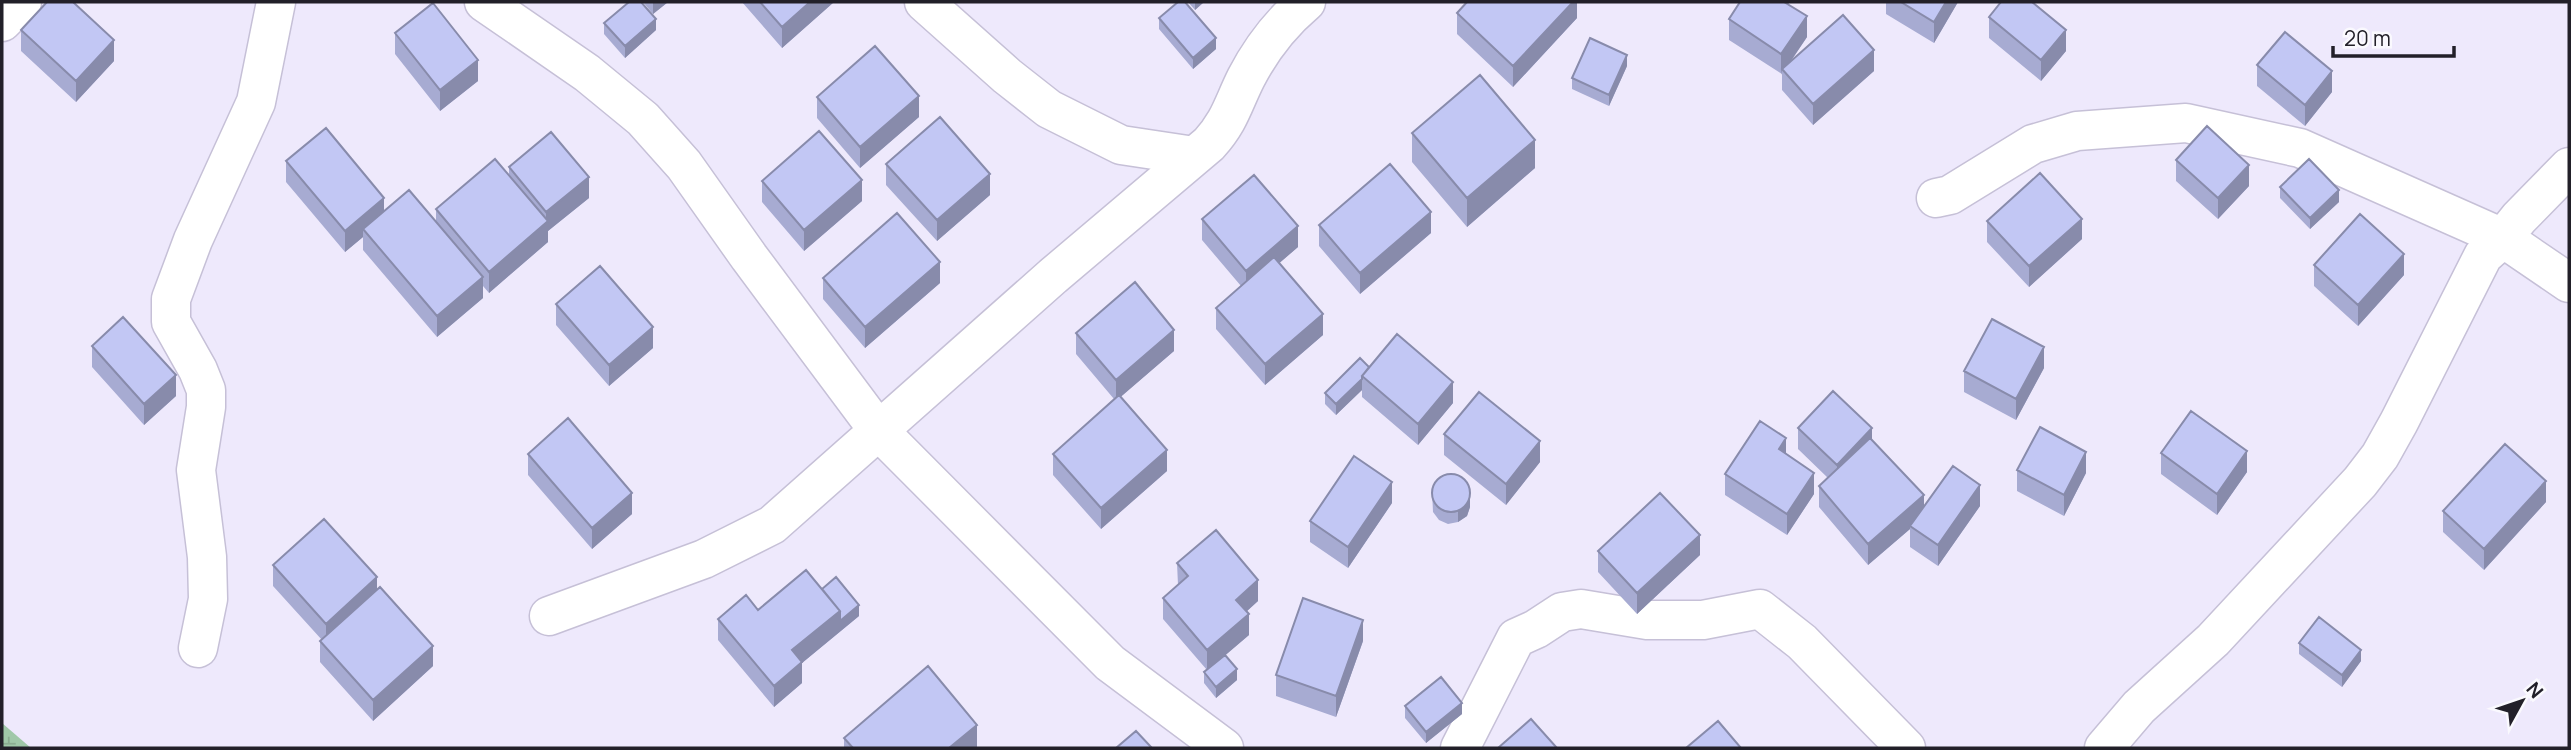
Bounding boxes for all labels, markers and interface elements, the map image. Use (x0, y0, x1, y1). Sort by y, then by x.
scale bar (2333, 14, 2454, 58)
text: 20 m (2344, 24, 2391, 52)
north arrow (2487, 666, 2557, 736)
text: N (2521, 676, 2549, 704)

